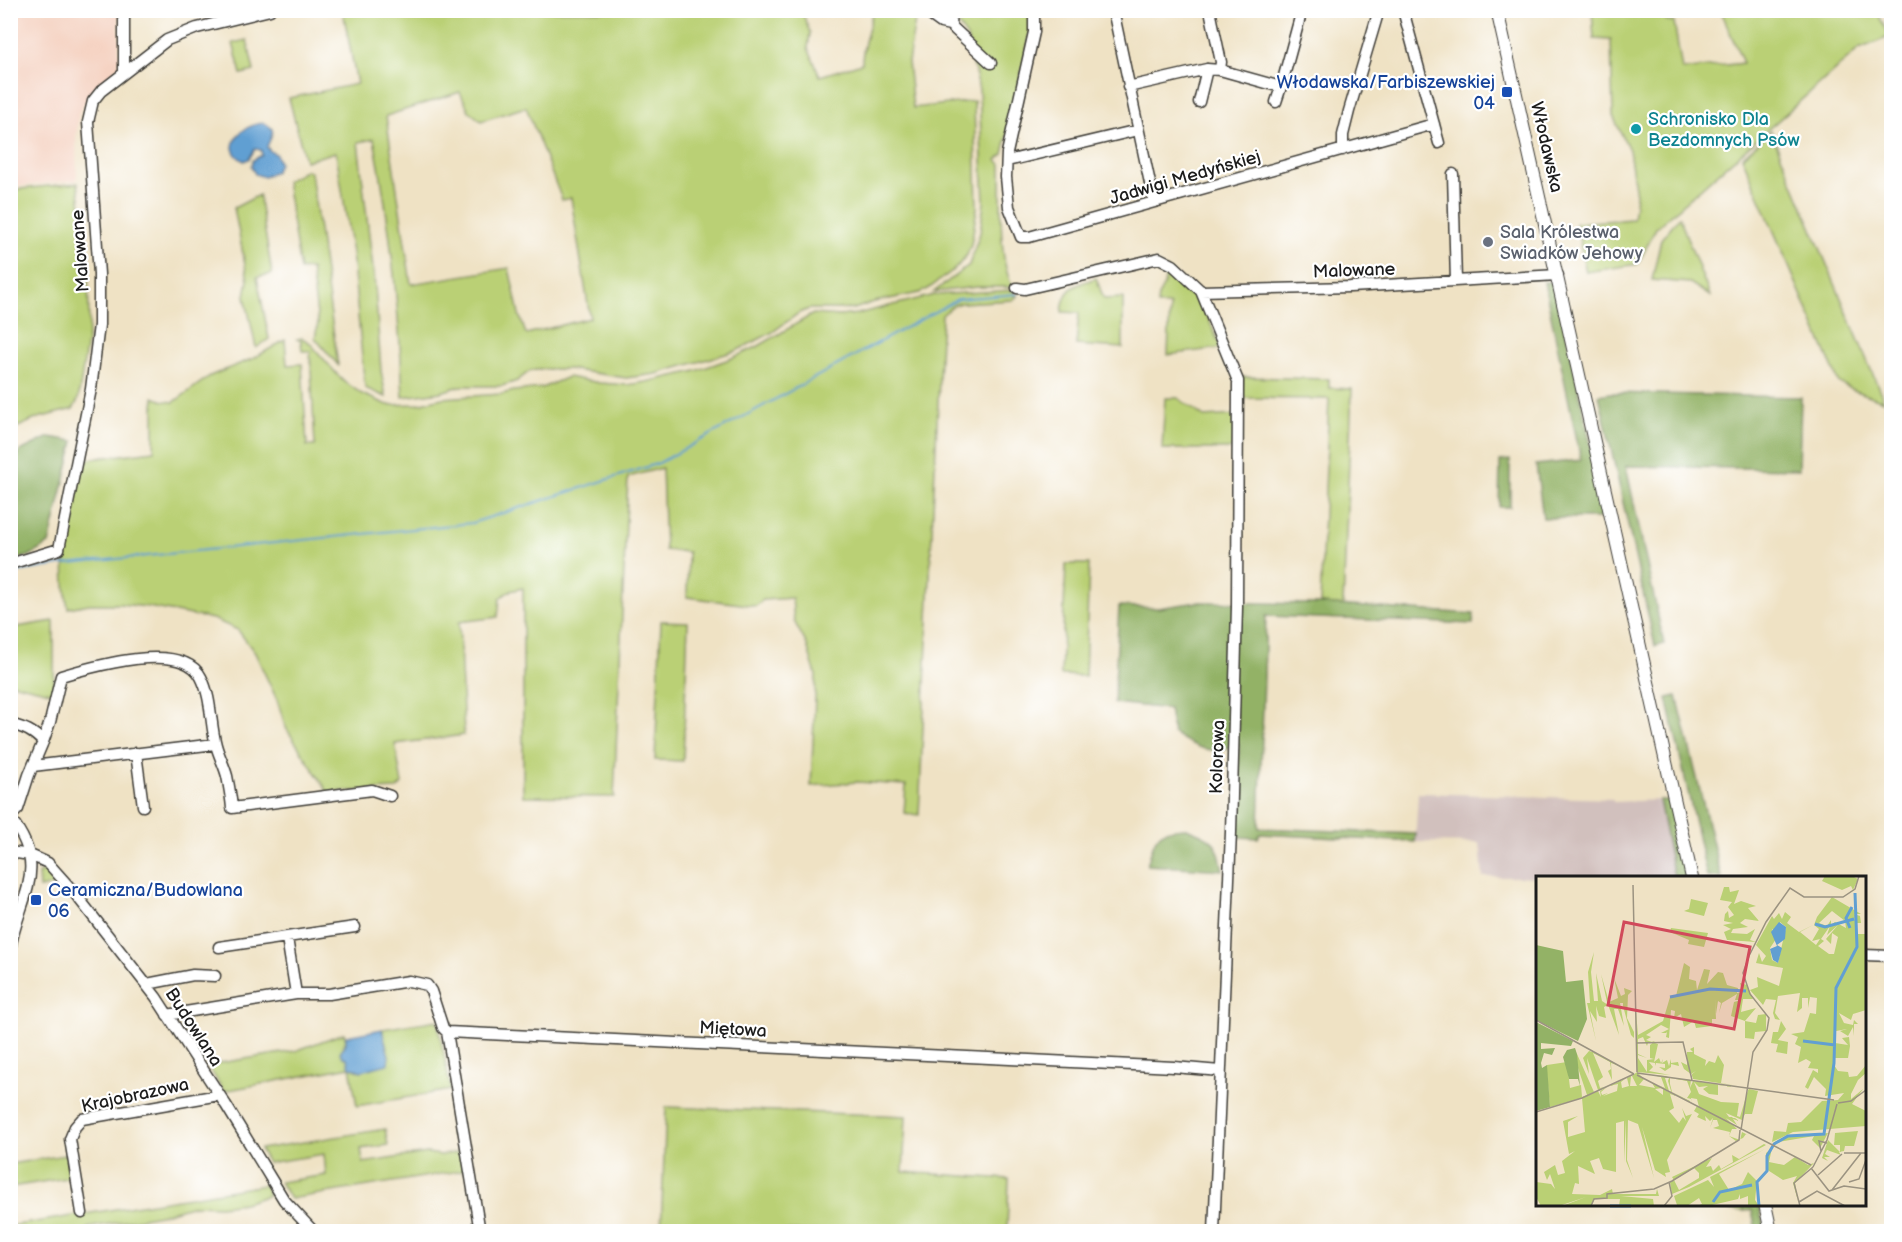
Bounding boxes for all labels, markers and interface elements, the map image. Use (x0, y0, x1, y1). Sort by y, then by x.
place label: Włodawska/Farbiszewskiej 04 (1276, 72, 1495, 114)
marker: Włodawska/Farbiszewskiej 04 (1500, 85, 1514, 99)
street label: Włodawska (1526, 100, 1567, 194)
place label: Schronisko Dla Bezdomnych Psów (1648, 109, 1799, 151)
marker: Schronisko Dla Bezdomnych Psów (1629, 122, 1643, 136)
street label: Jadwigi Medyńskiej (1107, 146, 1263, 209)
street label: Malowane (67, 209, 94, 293)
place label: Sala Królestwa Swiadków Jehowy (1500, 222, 1644, 264)
marker: Sala Królestwa Swiadków Jehowy (1481, 235, 1495, 249)
street label: Malowane (1312, 259, 1396, 282)
street label: Kolorowa (1206, 720, 1229, 794)
inset map (1536, 876, 1866, 1206)
place label: Ceramiczna/Budowlana 06 (48, 880, 243, 922)
marker: Ceramiczna/Budowlana 06 (29, 893, 43, 907)
street label: Budowlana (160, 984, 227, 1070)
street label: Miętowa (699, 1017, 767, 1042)
street label: Krajobrazowa (79, 1074, 191, 1117)

